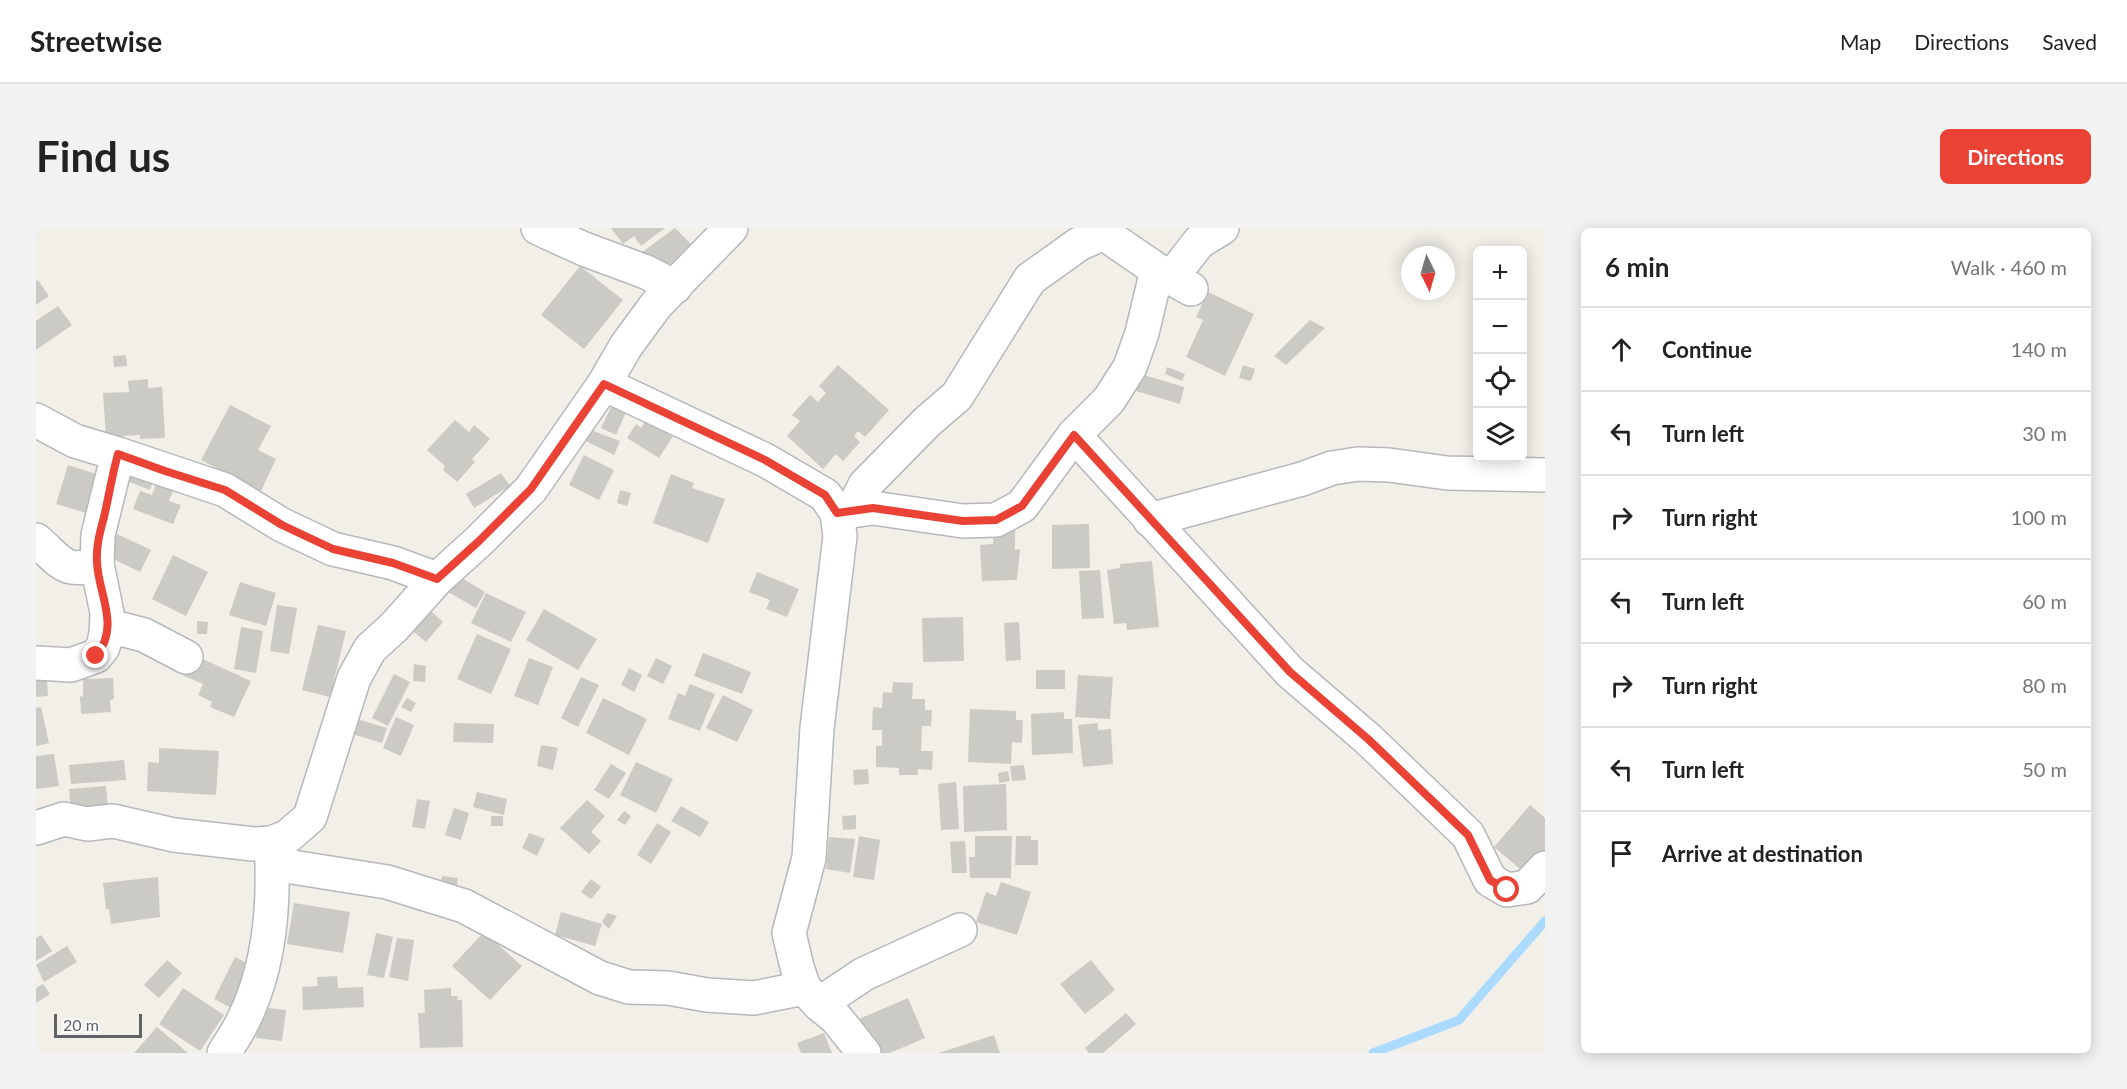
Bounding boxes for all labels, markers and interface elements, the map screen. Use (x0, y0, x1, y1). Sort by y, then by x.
text: Streetwise (30, 24, 162, 58)
text: Map (1840, 29, 1881, 54)
text: Directions (1914, 29, 2009, 54)
text: Saved (2042, 29, 2097, 54)
button: Directions (1940, 129, 2091, 184)
text: Find us (36, 131, 170, 181)
north arrow (1401, 246, 1455, 300)
map controls (1473, 246, 1527, 462)
button: + (1473, 246, 1527, 300)
text: 6 min (1605, 251, 1669, 283)
text: Walk · 460 m (1951, 255, 2067, 279)
button: − (1473, 300, 1527, 354)
icon: ahead (1605, 333, 1638, 366)
text: Continue (1662, 336, 1752, 363)
text: 140 m (2011, 337, 2067, 361)
button: locate (1473, 354, 1527, 408)
button: layers (1473, 408, 1527, 462)
icon: left (1605, 417, 1638, 450)
text: Turn left (1662, 420, 1744, 447)
text: 30 m (2022, 421, 2067, 445)
icon: right (1605, 501, 1638, 534)
text: Turn right (1662, 504, 1757, 531)
text: 100 m (2011, 505, 2067, 529)
icon: left (1605, 585, 1638, 618)
text: Turn left (1662, 588, 1744, 615)
text: 60 m (2022, 589, 2067, 613)
route end (82, 642, 108, 668)
icon: right (1605, 669, 1638, 702)
text: Turn right (1662, 672, 1757, 699)
text: 80 m (2022, 673, 2067, 697)
icon: left (1605, 753, 1638, 786)
text: Turn left (1662, 756, 1744, 783)
text: 50 m (2022, 757, 2067, 781)
icon: arrive (1605, 837, 1638, 870)
text: Arrive at destination (1662, 840, 1863, 867)
route start (1493, 876, 1519, 902)
scale bar (54, 1011, 142, 1038)
text: 20 m (63, 1015, 99, 1034)

